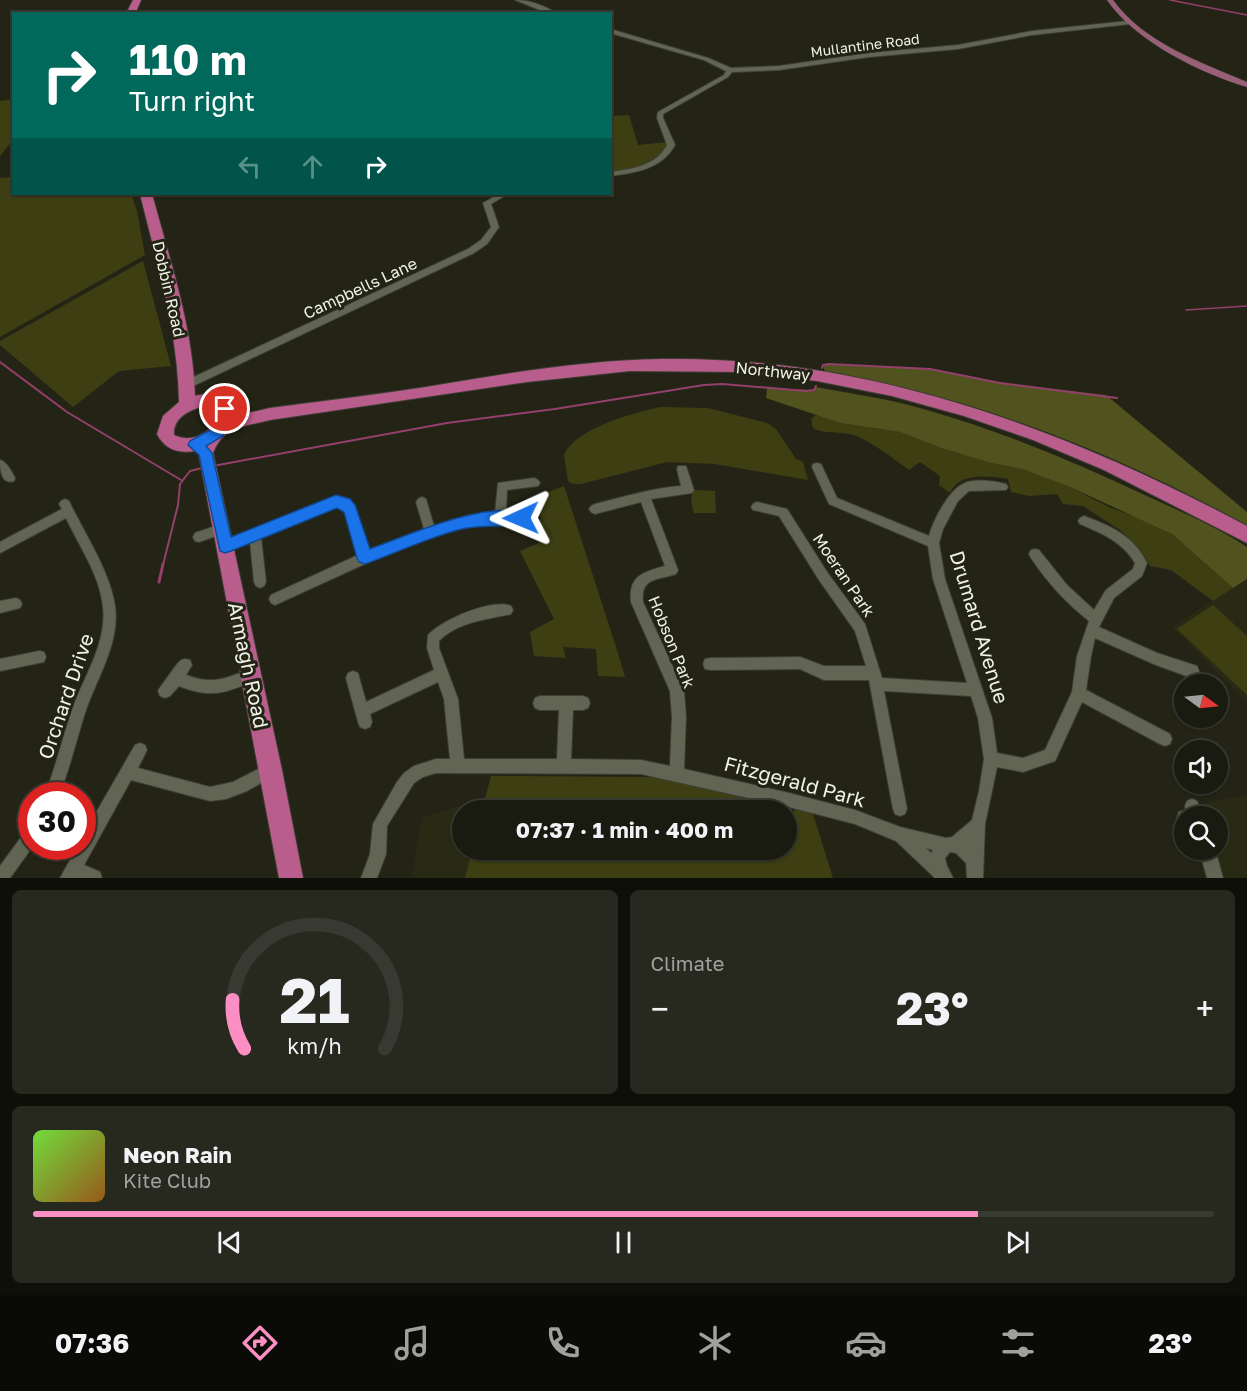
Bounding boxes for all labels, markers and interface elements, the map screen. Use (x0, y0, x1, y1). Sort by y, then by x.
street label: Mullantine Road (810, 30, 920, 60)
text: 110 m (129, 34, 247, 84)
icon: right (30, 36, 108, 114)
text: Turn right (129, 85, 255, 117)
icon: left (233, 150, 266, 183)
icon: ahead (296, 150, 329, 183)
icon: right (359, 150, 392, 183)
street label: Dobbin Road (148, 239, 190, 339)
street label: Campbells Lane (300, 253, 420, 323)
street label: Northway (735, 357, 811, 385)
pin (199, 383, 250, 434)
icon: arrive (208, 392, 241, 425)
position arrow (489, 486, 553, 550)
street label: Moeran Park (809, 530, 879, 620)
street label: Drumard Avenue (945, 548, 1015, 706)
street label: Hobson Park (644, 593, 700, 691)
street label: Armagh Road (224, 600, 274, 730)
street label: Orchard Drive (32, 630, 98, 762)
north arrow (1174, 674, 1228, 728)
map controls (1174, 674, 1228, 860)
button: sound (1174, 740, 1228, 794)
street label: Fitzgerald Park (722, 751, 868, 811)
speed limit sign: 30 (18, 782, 96, 860)
button: search (1174, 806, 1228, 860)
text: 07:37 · 1 min · 400 m (516, 816, 733, 843)
text: Climate (651, 951, 724, 975)
text: 21 (280, 962, 350, 1037)
text: 23° (896, 981, 968, 1035)
text: − (651, 989, 669, 1028)
text: + (1196, 989, 1214, 1028)
text: km/h (287, 1033, 342, 1059)
text: Neon Rain (123, 1141, 232, 1168)
text: Kite Club (123, 1168, 211, 1192)
icon: previous (213, 1226, 246, 1259)
icon: pause (607, 1226, 640, 1259)
icon: next (1001, 1226, 1034, 1259)
icon: directions (239, 1322, 281, 1364)
icon: music (391, 1322, 433, 1364)
icon: phone (542, 1322, 584, 1364)
icon: climate (694, 1322, 736, 1364)
icon: car (845, 1322, 887, 1364)
icon: filters (997, 1322, 1039, 1364)
text: 07:36 (55, 1327, 129, 1359)
text: 23° (1149, 1327, 1192, 1359)

